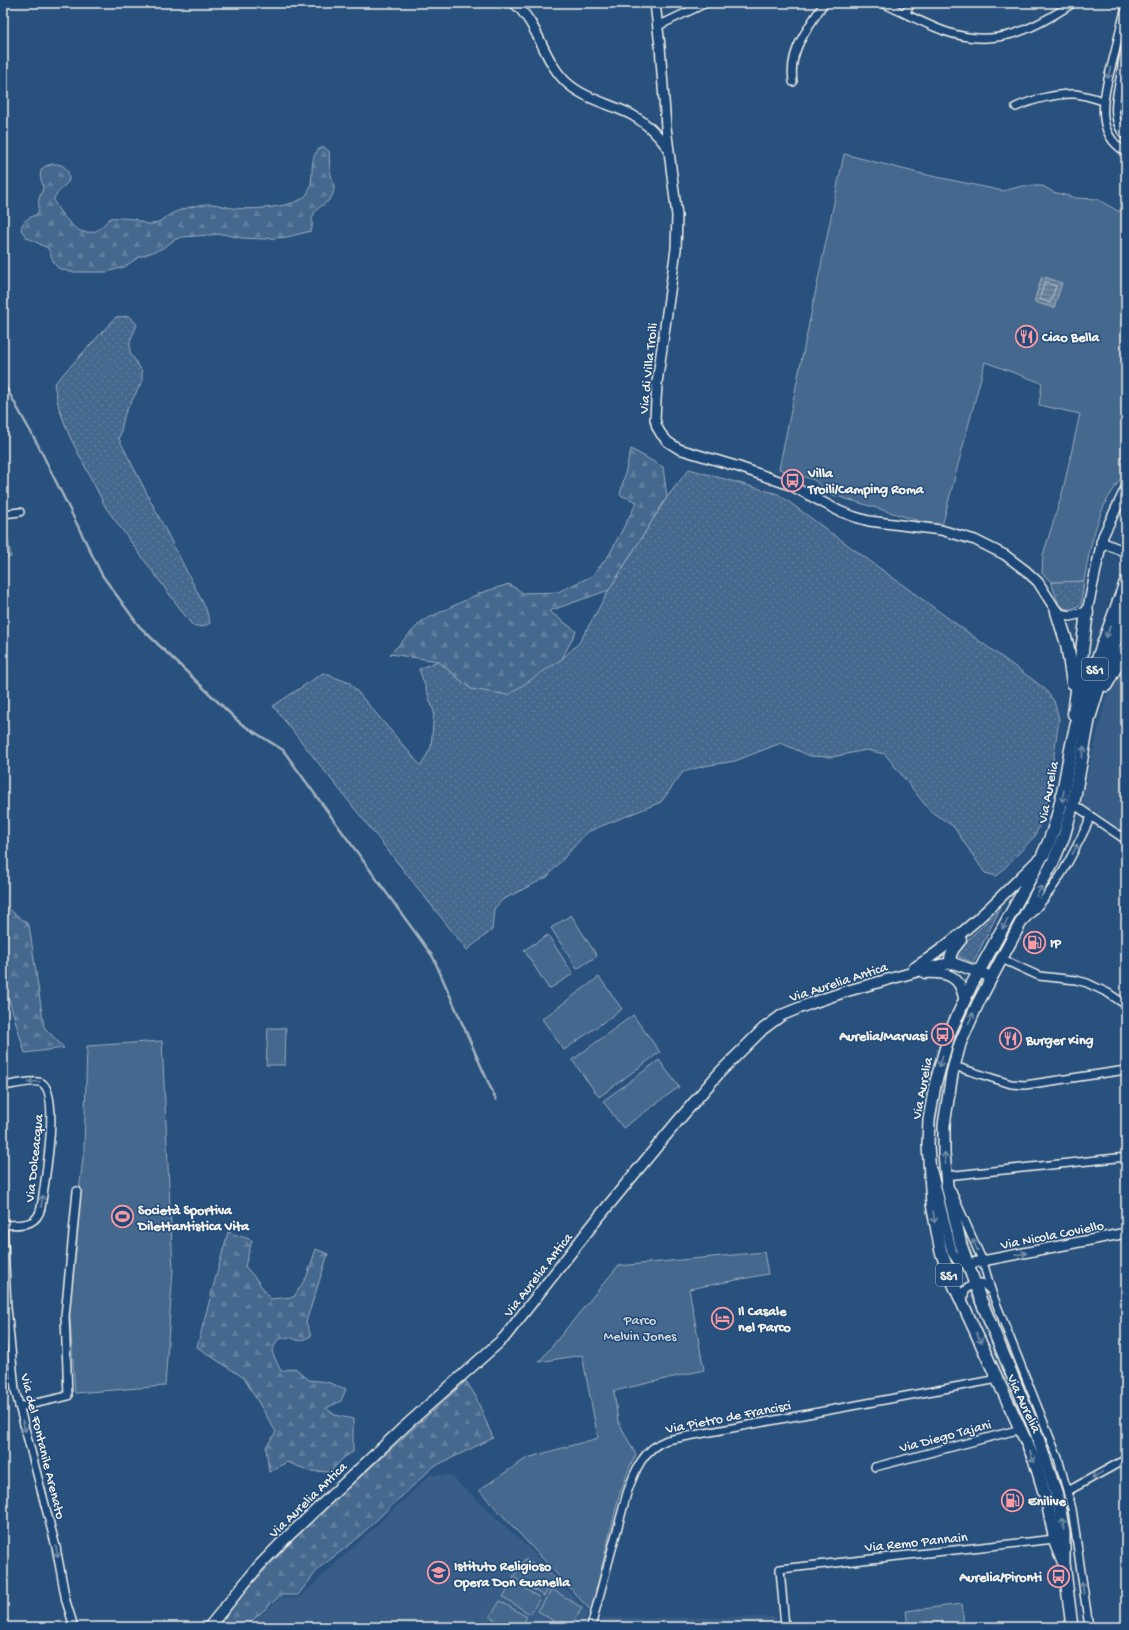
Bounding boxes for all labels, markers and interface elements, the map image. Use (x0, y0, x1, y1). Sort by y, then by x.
one-way arrow (1105, 67, 1112, 80)
street label: Via di Villa Troili (636, 322, 663, 416)
restaurant icon: Ciao Bella (1013, 323, 1039, 349)
place label: Ciao Bella (1041, 330, 1101, 347)
place label: Villa Troili/Camping Roma (807, 466, 925, 499)
bus stop icon: Villa Troili/Camping Roma (780, 467, 806, 493)
one-way arrow (1104, 626, 1111, 639)
road number: SS1 (1082, 658, 1108, 680)
one-way arrow (1079, 746, 1087, 759)
street label: Via Aurelia (1035, 759, 1064, 826)
one-way arrow (1059, 789, 1067, 802)
one-way arrow (1072, 843, 1079, 855)
one-way arrow (1035, 885, 1043, 897)
one-way arrow (1000, 918, 1008, 930)
fuel station icon: IP (1021, 929, 1047, 955)
place label: IP (1050, 936, 1062, 953)
street label: Via Aurelia Antica (787, 959, 891, 1008)
one-way arrow (968, 1012, 975, 1024)
bus stop icon: Aurelia/Marvasi (930, 1022, 956, 1048)
restaurant icon: Burger King (997, 1026, 1023, 1052)
place label: Aurelia/Marvasi (838, 1029, 928, 1046)
place label: Burger King (1025, 1033, 1094, 1050)
one-way arrow (937, 1054, 944, 1067)
street label: Via Aurelia (909, 1055, 938, 1122)
one-way arrow (28, 1079, 41, 1086)
street label: Via Dolceacqua (22, 1112, 49, 1204)
one-way arrow (941, 1152, 948, 1165)
one-way arrow (38, 1195, 46, 1208)
place label: Società Sportiva Dilettantistica Vita (136, 1203, 250, 1236)
sports icon: Società Sportiva Dilettantistica Vita (110, 1204, 136, 1230)
one-way arrow (930, 1210, 938, 1223)
street label: Via Nicola Coviello (998, 1218, 1106, 1255)
street label: Via Aurelia Antica (500, 1229, 578, 1322)
one-way arrow (971, 1240, 978, 1252)
one-way arrow (1014, 1250, 1027, 1258)
road number: SS1 (936, 1264, 962, 1286)
place label: Il Casale nel Parco (738, 1304, 791, 1337)
hotel icon: Il Casale nel Parco (709, 1305, 735, 1331)
park label: Parco Melvin Jones (604, 1313, 677, 1346)
one-way arrow (976, 1332, 983, 1344)
street label: Via del Fontanile Arenato (15, 1371, 68, 1521)
street label: Via Aurelia (1001, 1371, 1044, 1437)
street label: Via Pietro de Francisci (663, 1398, 793, 1439)
street label: Via Diego Tajani (897, 1417, 994, 1458)
one-way arrow (20, 1420, 28, 1433)
one-way arrow (1029, 1450, 1037, 1462)
street label: Via Aurelia Antica (265, 1458, 352, 1543)
one-way arrow (1091, 1472, 1103, 1479)
fuel station icon: Enilive (999, 1487, 1025, 1513)
place label: Enilive (1028, 1494, 1067, 1511)
one-way arrow (1059, 1518, 1067, 1531)
street label: Via Remo Pannain (863, 1530, 969, 1557)
one-way arrow (53, 1545, 61, 1558)
place label: Istituto Religioso Opera Don Guanella (454, 1559, 571, 1592)
school or university icon: Istituto Religioso Opera Don Guanella (426, 1560, 452, 1586)
bus stop icon: Aurelia/Pironti (1045, 1563, 1071, 1589)
place label: Aurelia/Pironti (958, 1570, 1042, 1587)
one-way arrow (1079, 1582, 1087, 1595)

